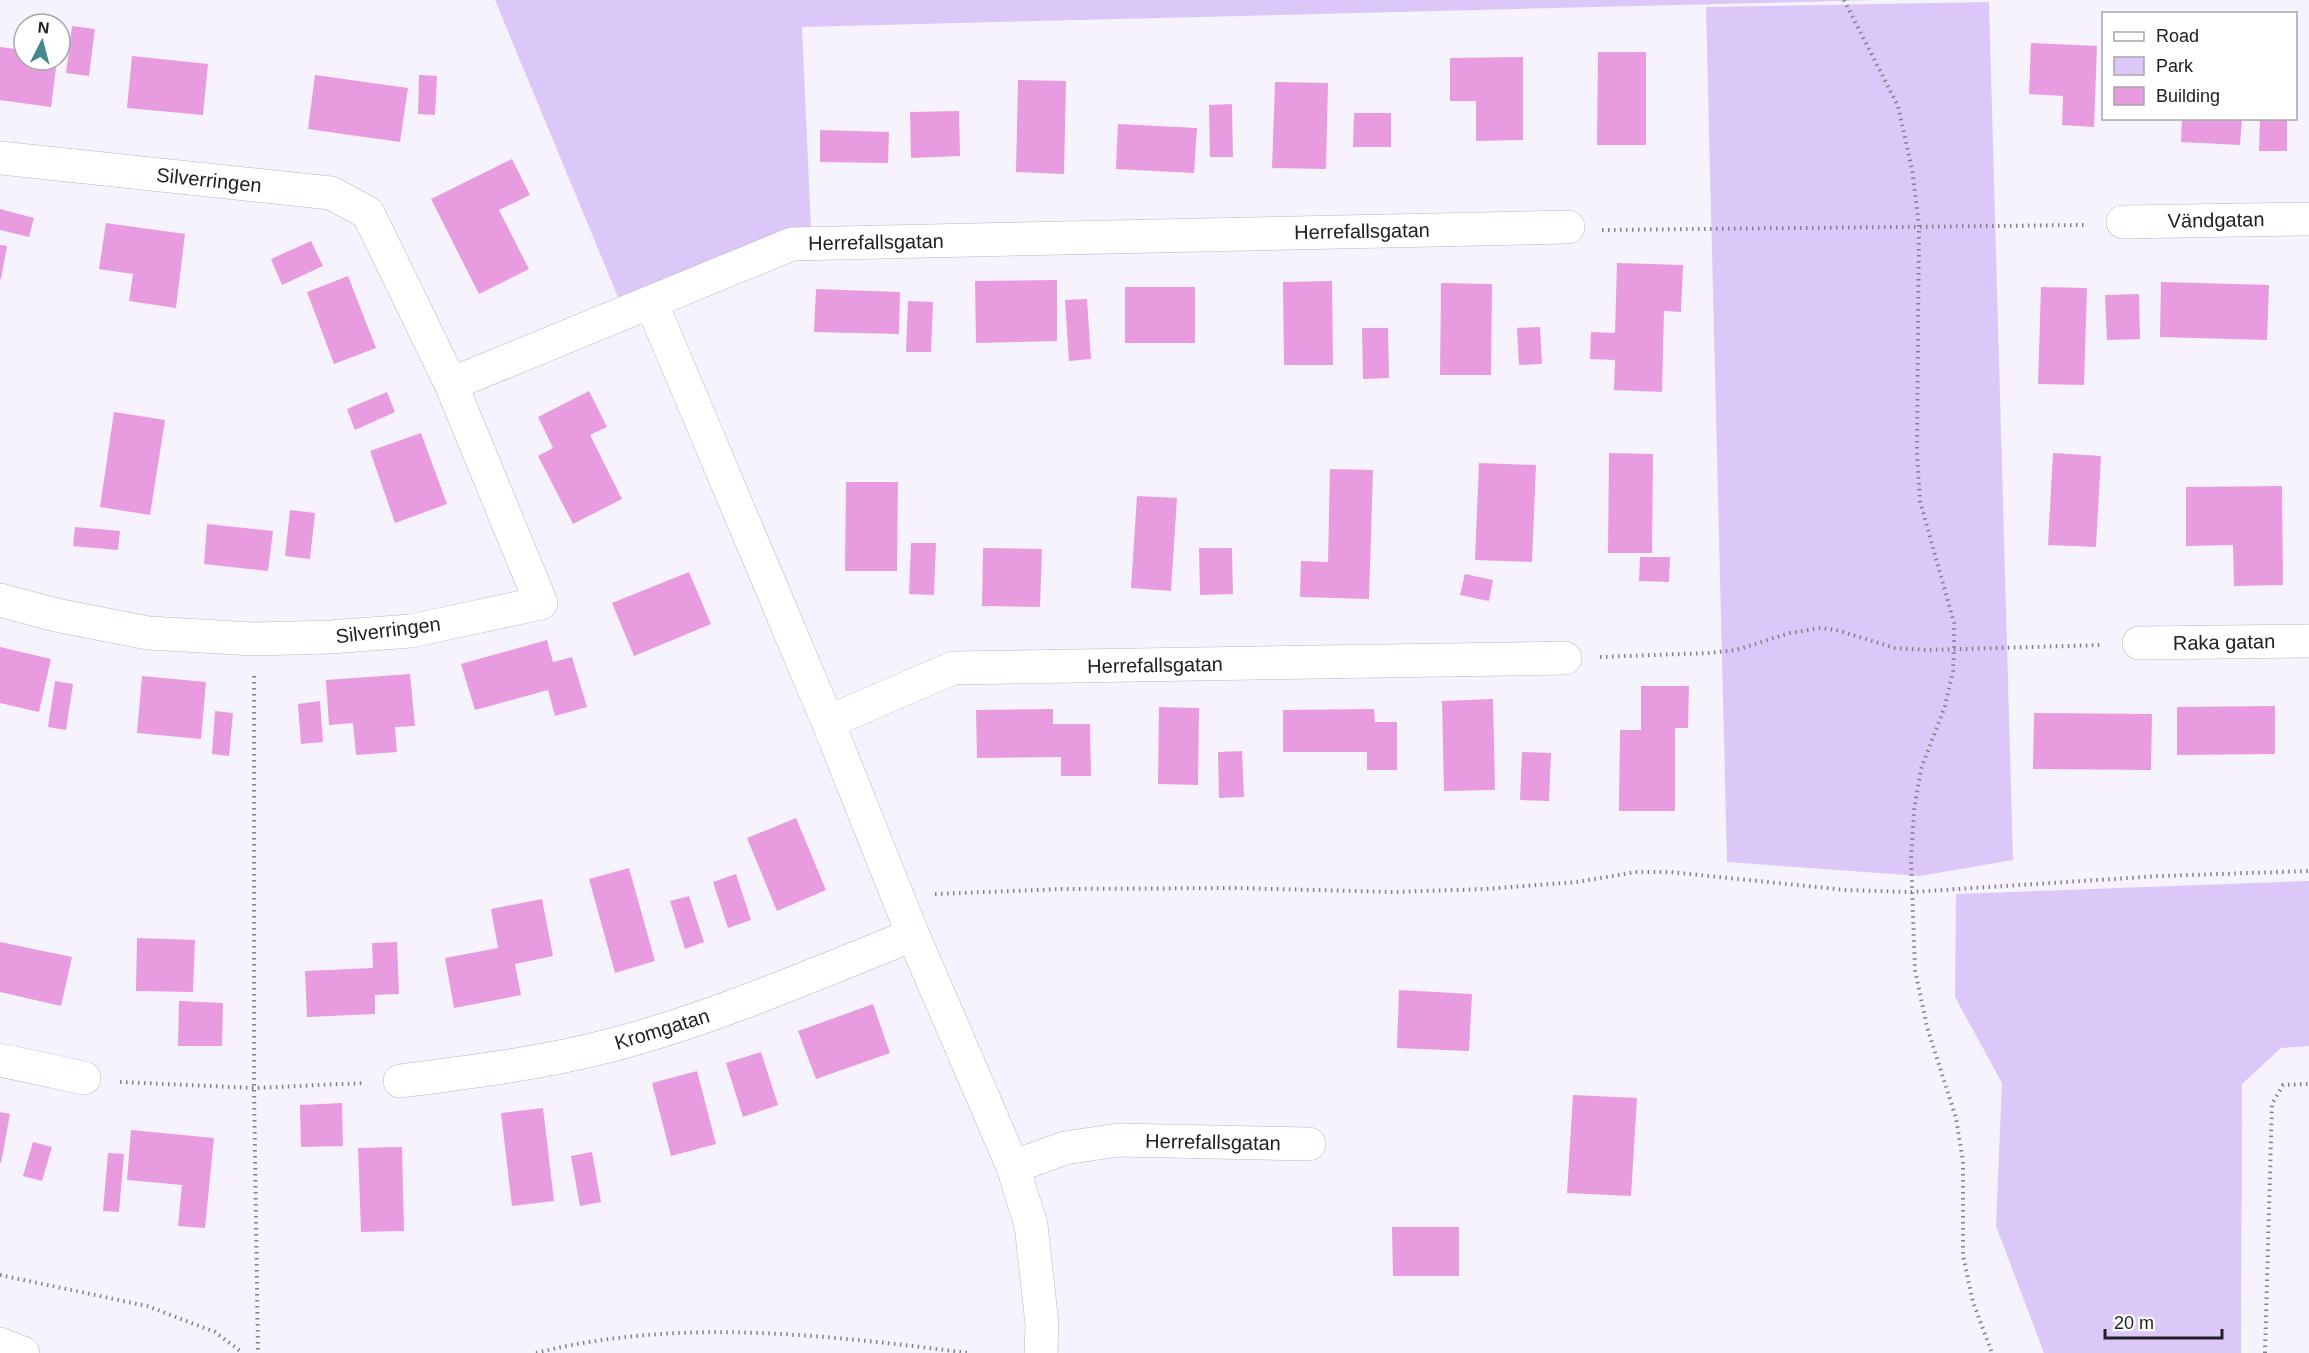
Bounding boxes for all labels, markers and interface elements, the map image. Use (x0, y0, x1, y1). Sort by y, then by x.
north arrow (12, 12, 72, 72)
legend (2102, 12, 2297, 120)
text: N (37, 19, 50, 37)
text: Road (2156, 26, 2199, 46)
text: Park (2156, 56, 2194, 76)
text: Building (2156, 86, 2220, 106)
street label: Silverringen (155, 164, 263, 196)
street label: Vändgatan (2167, 208, 2265, 232)
street label: Herrefallsgatan (1294, 219, 1430, 243)
street label: Herrefallsgatan (808, 230, 944, 254)
street label: Silverringen (334, 613, 442, 647)
street label: Raka gatan (2173, 630, 2275, 654)
street label: Herrefallsgatan (1087, 653, 1223, 677)
street label: Kromgatan (612, 1004, 712, 1054)
street label: Herrefallsgatan (1145, 1130, 1281, 1154)
scale bar (2105, 1302, 2222, 1340)
text: 20 m (2114, 1313, 2154, 1333)

